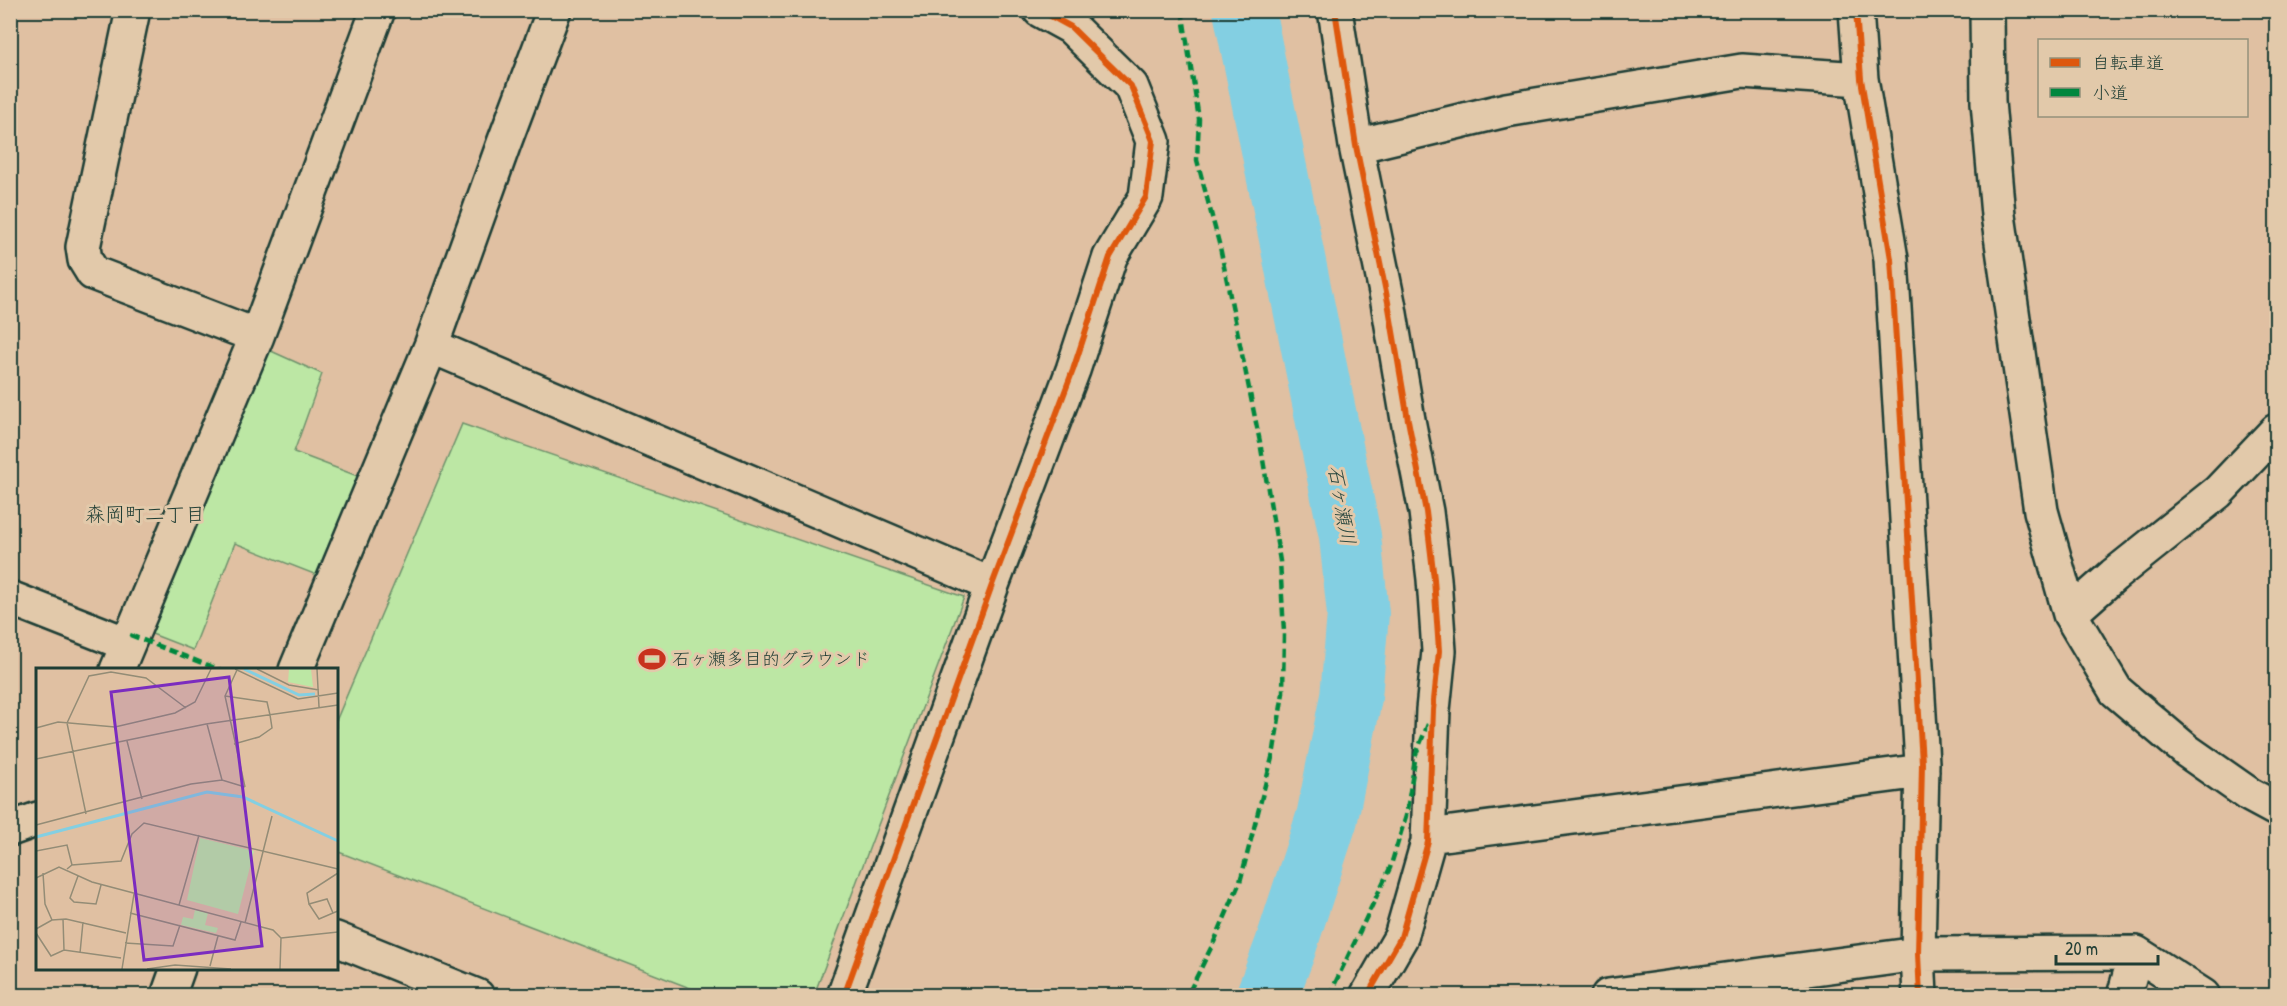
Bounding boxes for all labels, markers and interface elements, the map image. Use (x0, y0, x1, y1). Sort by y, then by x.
legend (2038, 39, 2248, 117)
text: 自転車道 (2092, 50, 2164, 75)
text: 小道 (2092, 80, 2128, 105)
water label: 石ヶ瀬川 (1322, 463, 1363, 547)
district label: 森岡町二丁目 (85, 500, 205, 527)
sports icon: 石ヶ瀬多目的グラウンド (637, 644, 667, 674)
place label: 石ヶ瀬多目的グラウンド (672, 646, 870, 671)
inset map (36, 668, 338, 970)
scale bar (2056, 928, 2158, 966)
text: 20 m (2065, 936, 2098, 961)

